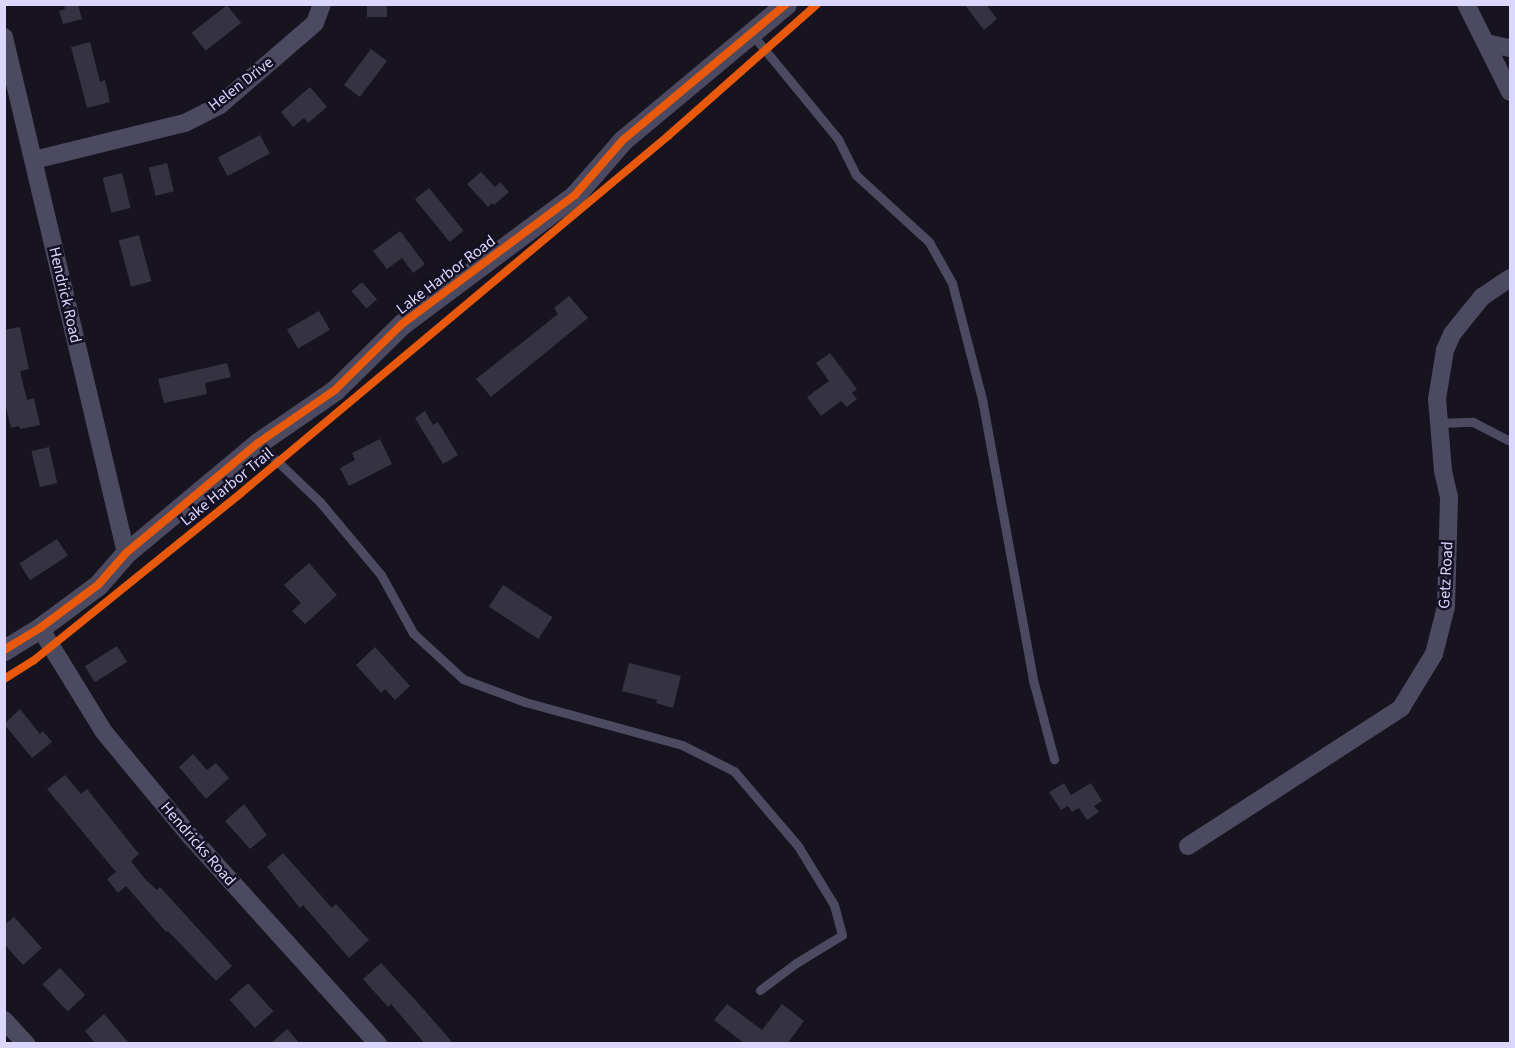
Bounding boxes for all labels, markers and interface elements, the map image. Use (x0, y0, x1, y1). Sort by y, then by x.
street label: Helen Drive (205, 53, 277, 115)
street label: Lake Harbor Road (393, 231, 499, 319)
street label: Hendrick Road (45, 245, 85, 345)
street label: Lake Harbor Trail (177, 444, 277, 530)
street label: Getz Road (1435, 541, 1457, 609)
street label: Hendricks Road (156, 798, 240, 890)

